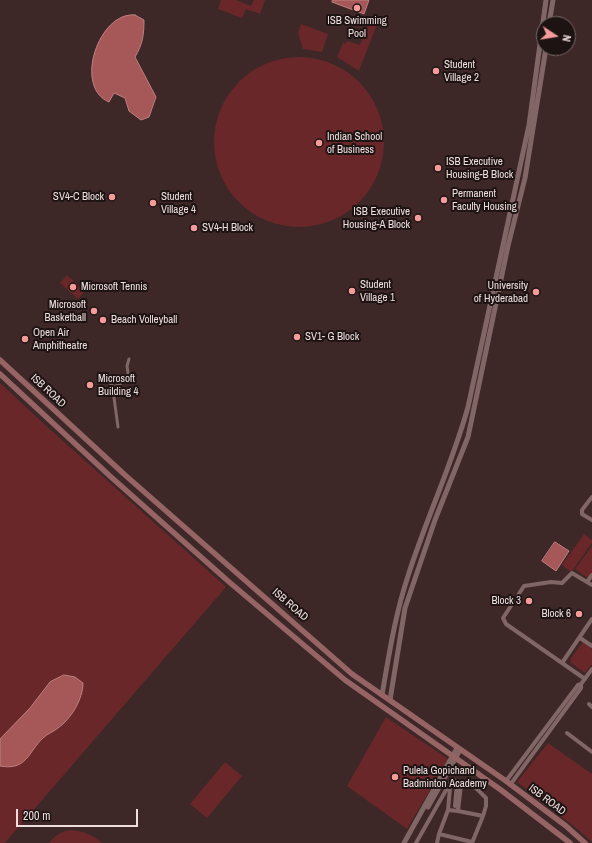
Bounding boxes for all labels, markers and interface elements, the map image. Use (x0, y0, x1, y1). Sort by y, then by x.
marker: ISB Swimming Pool (352, 3, 362, 13)
place label: ISB Swimming Pool (327, 14, 387, 40)
north arrow (536, 16, 576, 56)
text: N (559, 34, 574, 43)
place label: Student Village 2 (444, 58, 479, 84)
marker: Student Village 2 (431, 66, 441, 76)
place label: Indian School of Business (327, 130, 382, 156)
marker: Indian School of Business (314, 138, 324, 148)
place label: ISB Executive Housing-B Block (446, 155, 513, 181)
marker: ISB Executive Housing-B Block (433, 163, 443, 173)
place label: Permanent Faculty Housing (452, 187, 517, 213)
place label: SV4-C Block (53, 190, 104, 204)
place label: Student Village 4 (161, 190, 196, 216)
marker: SV4-C Block (107, 192, 117, 202)
marker: Permanent Faculty Housing (439, 195, 449, 205)
marker: Student Village 4 (148, 198, 158, 208)
place label: ISB Executive Housing-A Block (343, 205, 410, 231)
marker: ISB Executive Housing-A Block (413, 213, 423, 223)
place label: SV4-H Block (202, 221, 253, 235)
marker: SV4-H Block (189, 223, 199, 233)
place label: Student Village 1 (360, 278, 395, 304)
place label: University of Hyderabad (474, 279, 528, 305)
place label: Microsoft Tennis (81, 280, 147, 294)
marker: Microsoft Tennis (68, 282, 78, 292)
marker: Student Village 1 (347, 286, 357, 296)
marker: University of Hyderabad (531, 287, 541, 297)
place label: Microsoft Basketball (44, 298, 86, 324)
marker: Microsoft Basketball (89, 306, 99, 316)
place label: Beach Volleyball (111, 313, 177, 327)
marker: Beach Volleyball (98, 315, 108, 325)
place label: Open Air Amphitheatre (33, 326, 87, 352)
place label: SV1- G Block (305, 330, 359, 344)
marker: SV1- G Block (292, 332, 302, 342)
marker: Open Air Amphitheatre (20, 334, 30, 344)
street label: ISB ROAD (28, 371, 68, 411)
place label: Microsoft Building 4 (98, 372, 139, 398)
marker: Microsoft Building 4 (85, 380, 95, 390)
street label: ISB ROAD (269, 586, 311, 624)
place label: Block 3 (491, 594, 521, 608)
marker: Block 3 (524, 596, 534, 606)
place label: Block 6 (541, 607, 571, 621)
marker: Block 6 (574, 609, 584, 619)
place label: Pulela Gopichand Badminton Academy (403, 764, 487, 790)
marker: Pulela Gopichand Badminton Academy (390, 772, 400, 782)
street label: ISB ROAD (526, 782, 568, 818)
scale bar (18, 801, 140, 827)
text: 200 m (23, 808, 50, 824)

